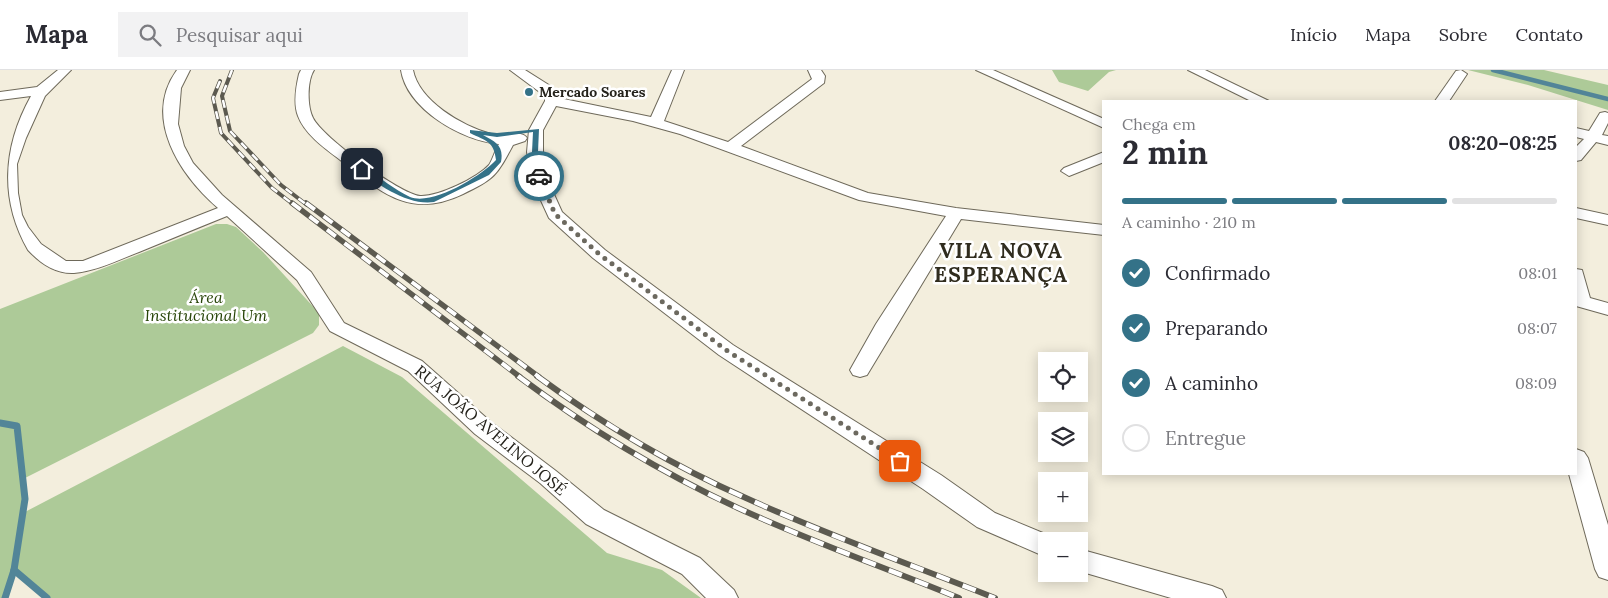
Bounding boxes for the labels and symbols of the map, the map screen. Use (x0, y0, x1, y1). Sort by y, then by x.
place label: Mercado Soares (539, 83, 646, 101)
marker: Mercado Soares (523, 86, 535, 98)
pin (341, 148, 383, 190)
courier (514, 151, 564, 201)
district label: VILA NOVA ESPERANÇA (934, 237, 1068, 288)
park label: Área Institucional Um (145, 287, 267, 325)
street label: RUA JOÃO AVELINO JOSÉ (411, 361, 571, 499)
pin (879, 440, 921, 482)

